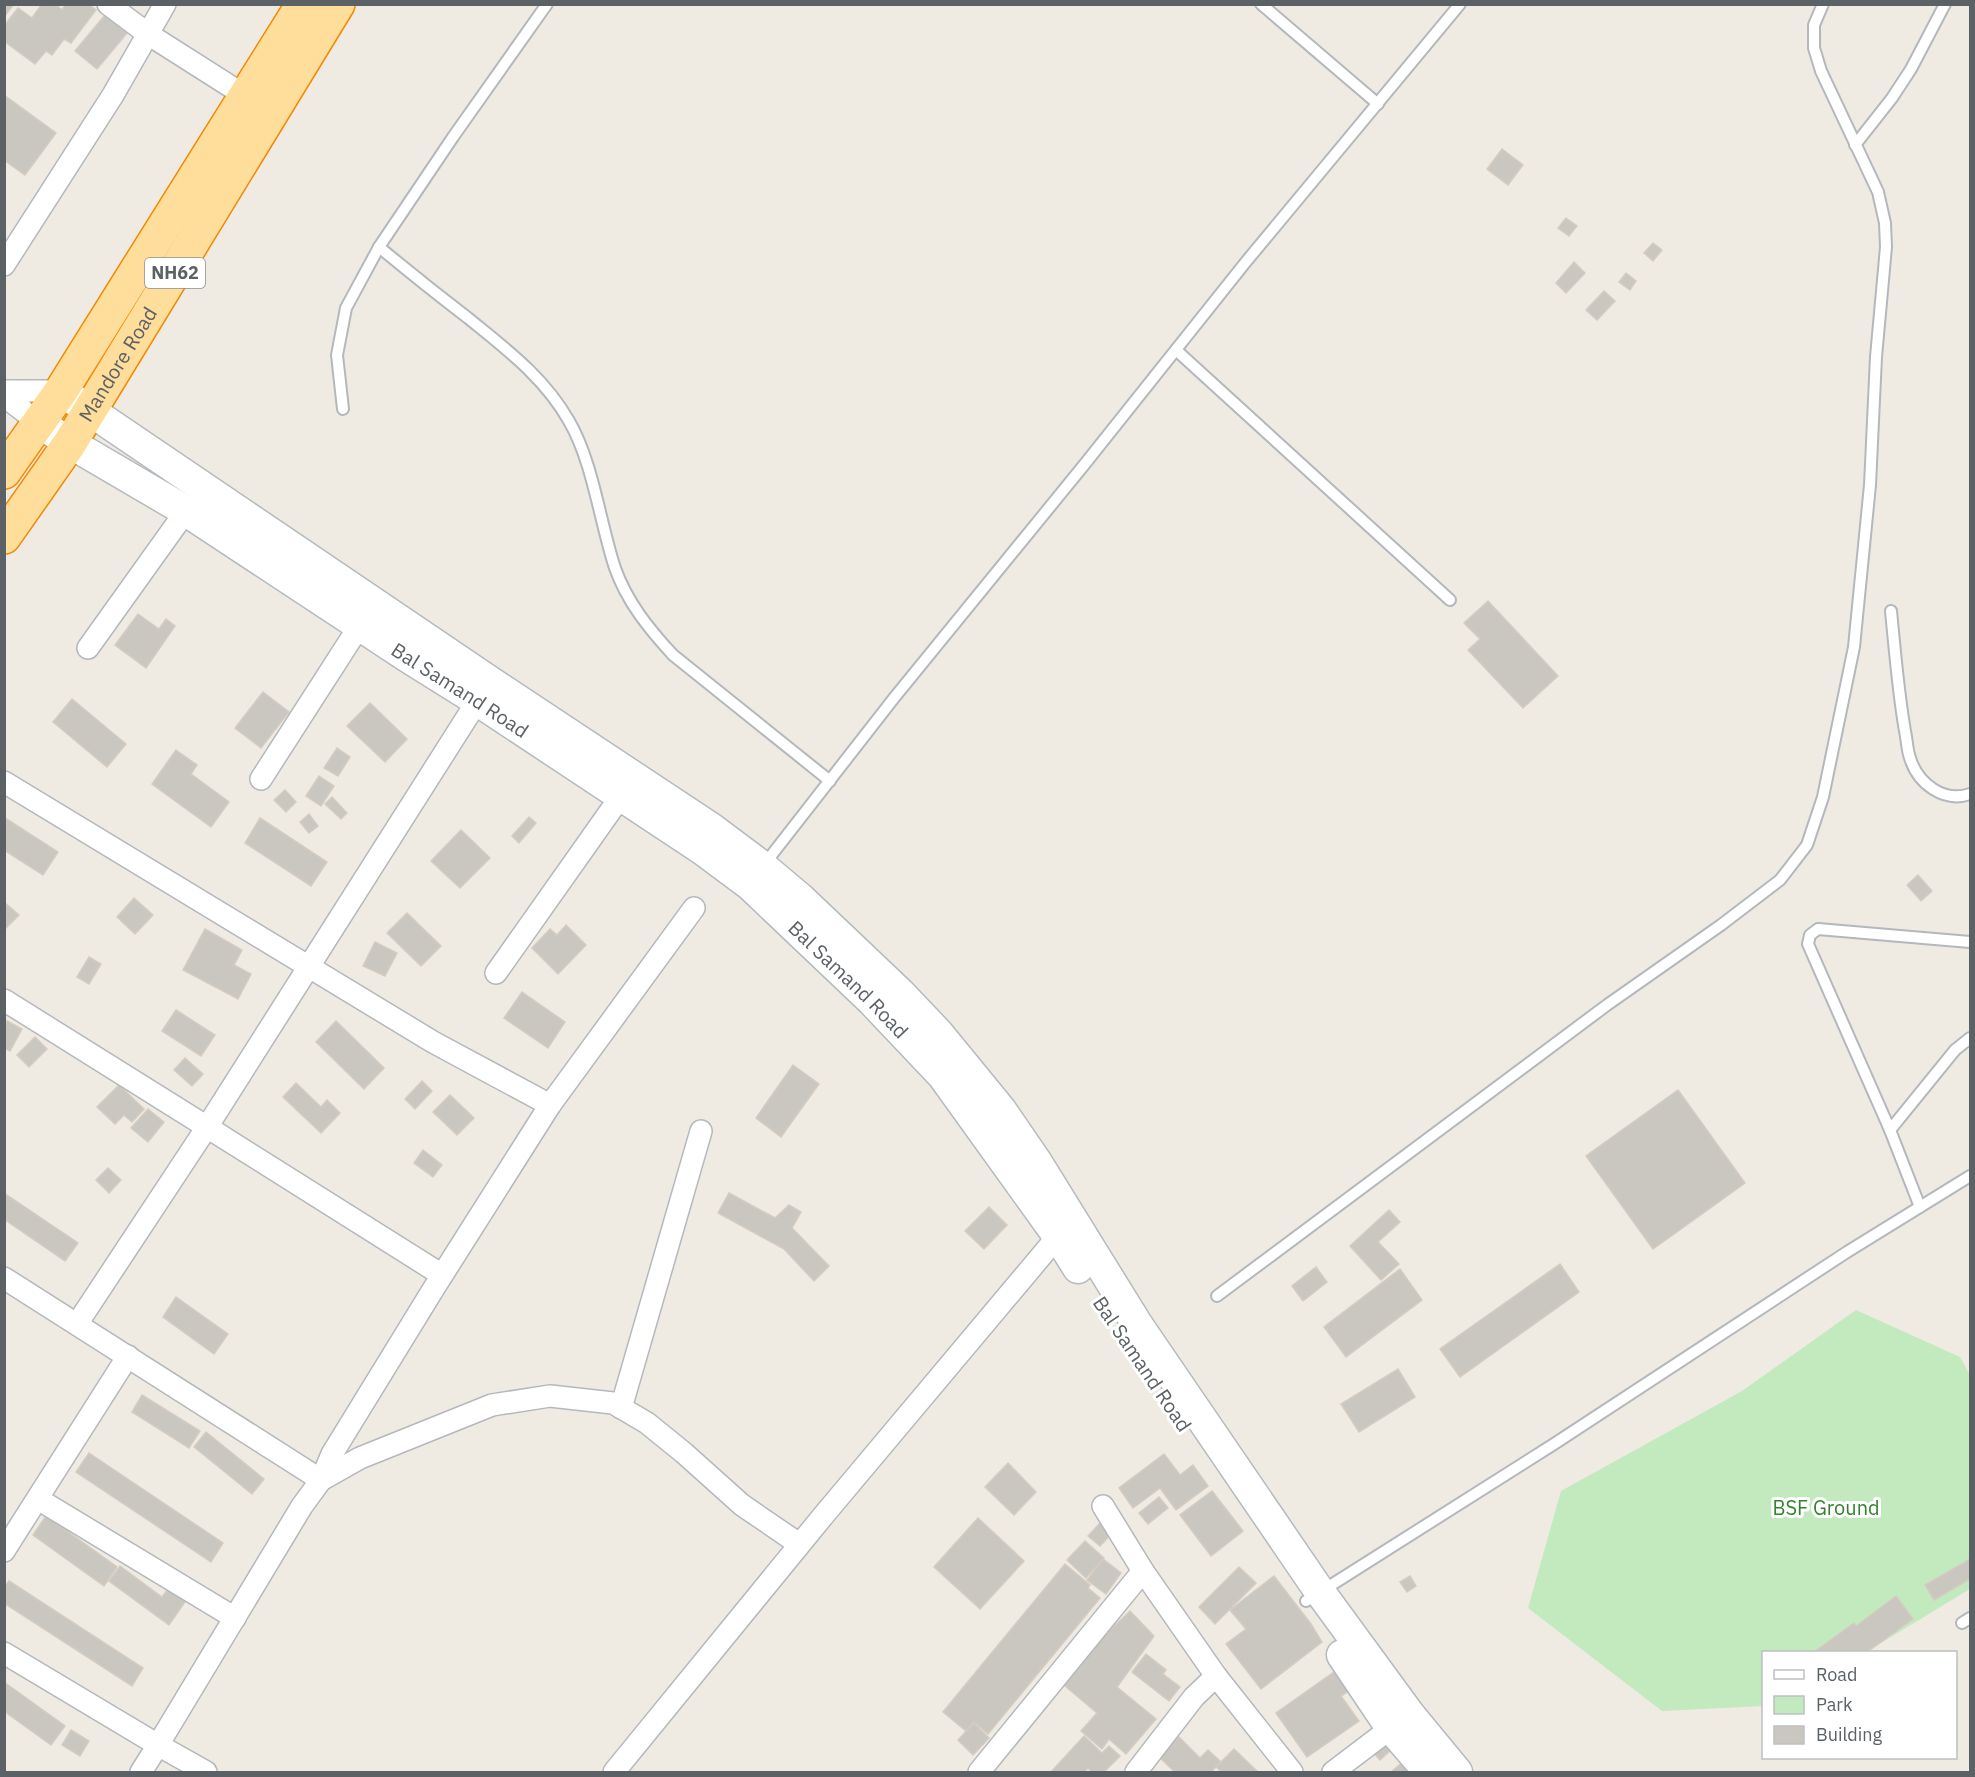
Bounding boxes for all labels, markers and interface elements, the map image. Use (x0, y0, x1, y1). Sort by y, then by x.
road number: NH62 (145, 258, 205, 288)
street label: Mandore Road (72, 302, 163, 427)
street label: Bal Samand Road (386, 636, 534, 744)
street label: Bal Samand Road (783, 914, 915, 1044)
street label: Bal Samand Road (1087, 1291, 1198, 1437)
park label: BSF Ground (1772, 1494, 1880, 1521)
legend (1762, 1651, 1957, 1759)
text: Road (1816, 1663, 1857, 1686)
text: Park (1816, 1693, 1853, 1716)
text: Building (1816, 1723, 1883, 1746)

